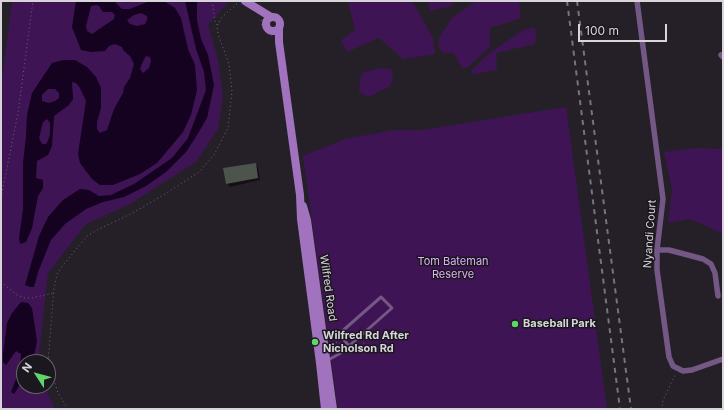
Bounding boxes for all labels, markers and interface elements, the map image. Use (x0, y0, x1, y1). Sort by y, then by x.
scale bar (580, 16, 669, 42)
text: 100 m (585, 23, 619, 38)
street label: Nyandi Court (641, 199, 659, 269)
street label: Wilfred Road (317, 254, 339, 322)
park label: Tom Bateman Reserve (417, 255, 489, 281)
place label: Baseball Park (523, 317, 596, 331)
marker: Baseball Park (510, 319, 520, 329)
place label: Wilfred Rd After Nicholson Rd (323, 329, 409, 355)
marker: Wilfred Rd After Nicholson Rd (310, 337, 320, 347)
north arrow (16, 354, 56, 394)
text: N (19, 360, 35, 375)

